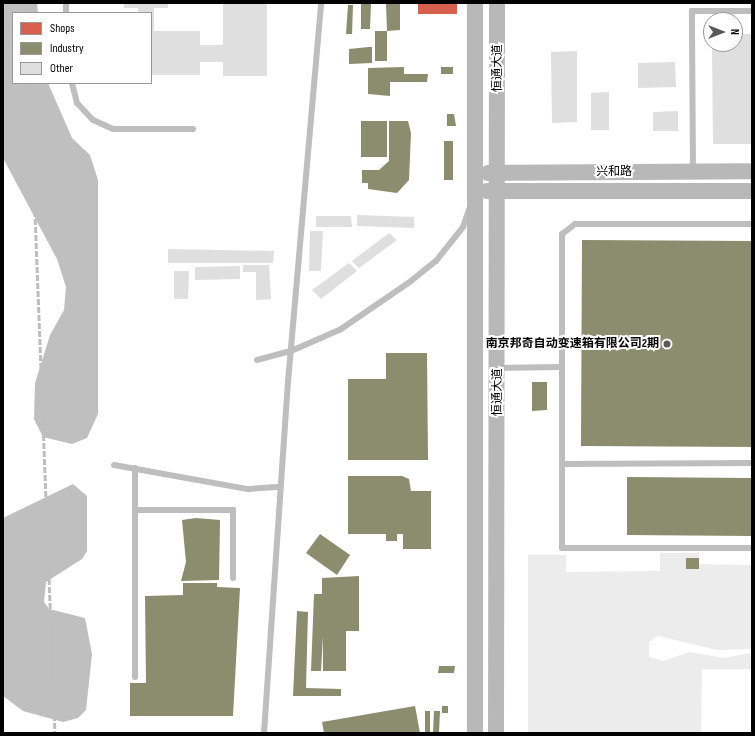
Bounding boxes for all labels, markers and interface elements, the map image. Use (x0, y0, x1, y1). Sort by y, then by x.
legend (12, 12, 152, 84)
north arrow (703, 12, 743, 52)
text: Shops (50, 21, 75, 36)
text: N (728, 29, 741, 35)
text: Industry (50, 41, 84, 56)
street label: 恒通大道 (491, 44, 505, 92)
text: Other (50, 61, 73, 76)
street label: 兴和路 (596, 165, 632, 179)
place label: 南京邦奇自动变速箱有限公司2期 (486, 337, 659, 351)
marker: 南京邦奇自动变速箱有限公司2期 (662, 339, 672, 349)
street label: 恒通大道 (491, 368, 505, 416)

